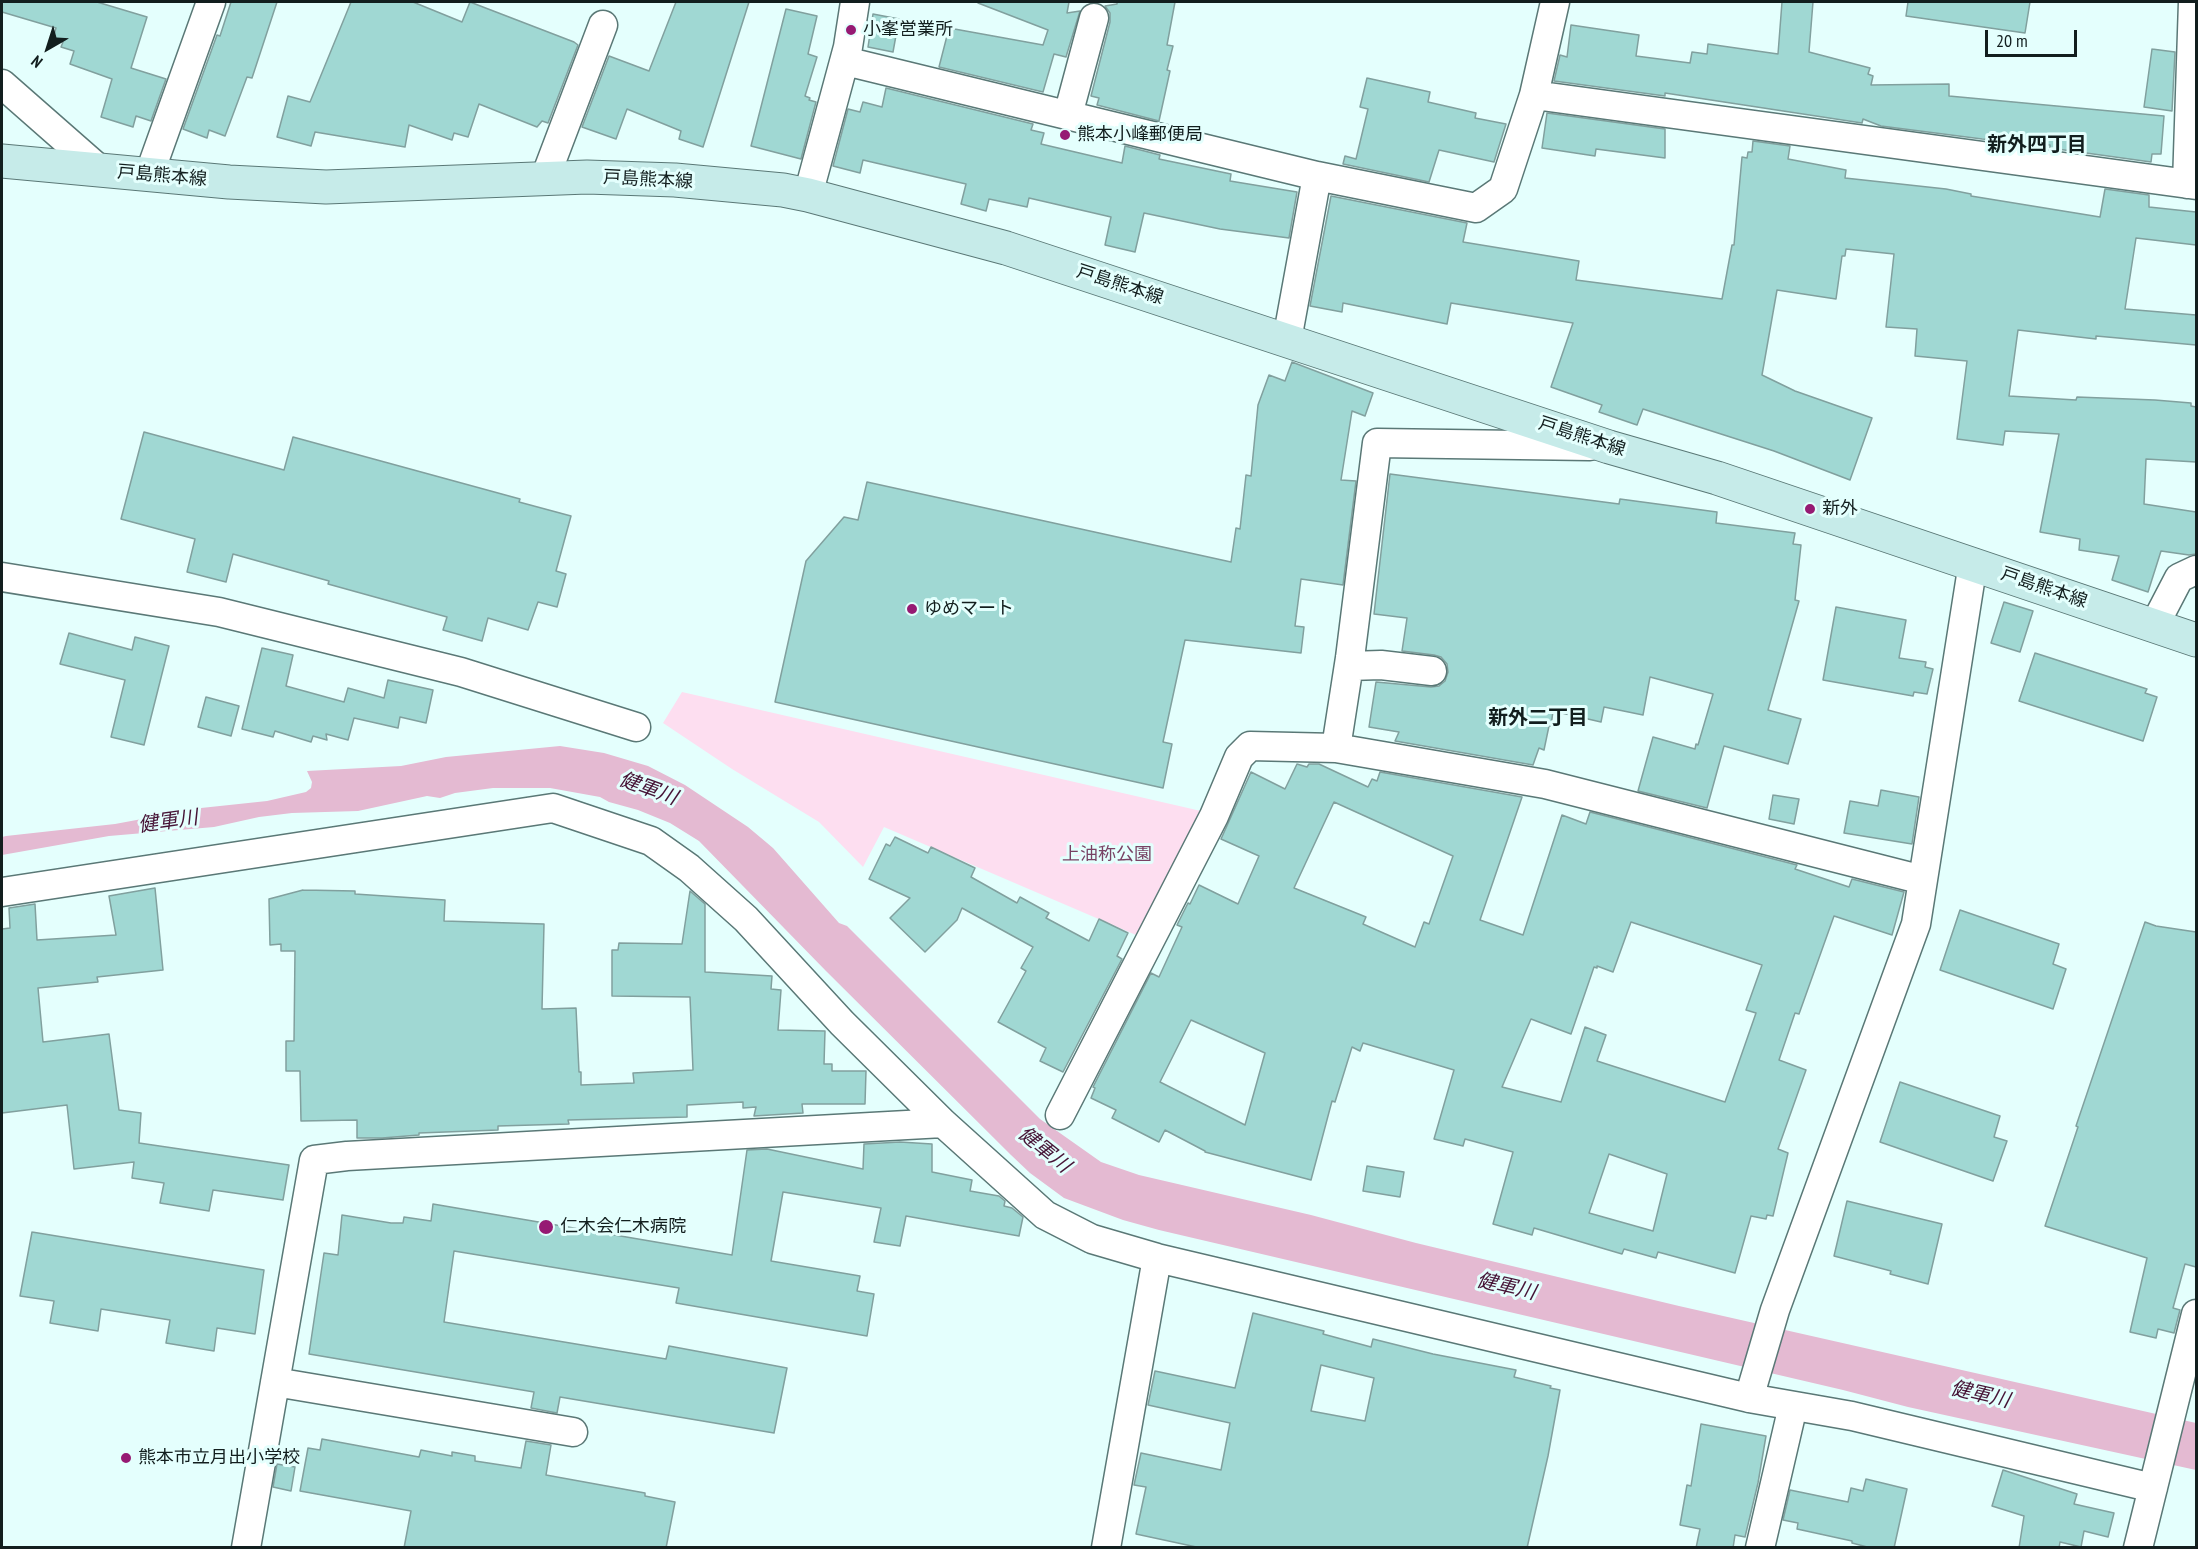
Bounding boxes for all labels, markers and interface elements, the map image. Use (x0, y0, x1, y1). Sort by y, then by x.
north arrow (18, 18, 78, 78)
scale bar (1988, 18, 2080, 56)
place label: 小峯営業所 (863, 19, 953, 41)
marker: 小峯営業所 (844, 23, 858, 37)
text: 20 m (1996, 29, 2028, 52)
text: N (27, 52, 46, 72)
place label: 熊本小峰郵便局 (1077, 124, 1203, 146)
marker: 熊本小峰郵便局 (1058, 128, 1072, 142)
district label: 新外四丁目 (1987, 133, 2087, 157)
street label: 戸島熊本線 (116, 161, 208, 191)
street label: 戸島熊本線 (602, 167, 694, 193)
street label: 戸島熊本線 (1074, 261, 1166, 309)
street label: 戸島熊本線 (1536, 413, 1628, 461)
place label: 新外 (1822, 498, 1858, 520)
marker: 新外 (1803, 502, 1817, 516)
street label: 戸島熊本線 (1998, 563, 2090, 613)
place label: ゆめマート (924, 598, 1014, 620)
marker: ゆめマート (905, 602, 919, 616)
district label: 新外二丁目 (1488, 706, 1588, 730)
water label: 健軍川 (616, 767, 680, 811)
water label: 健軍川 (137, 806, 199, 838)
park label: 上油称公園 (1062, 844, 1152, 866)
water label: 健軍川 (1013, 1122, 1075, 1178)
place label: 仁木会仁木病院 (560, 1216, 686, 1238)
marker: 仁木会仁木病院 (537, 1218, 555, 1236)
water label: 健軍川 (1474, 1269, 1538, 1305)
water label: 健軍川 (1948, 1377, 2012, 1413)
place label: 熊本市立月出小学校 (138, 1447, 300, 1469)
marker: 熊本市立月出小学校 (119, 1451, 133, 1465)

